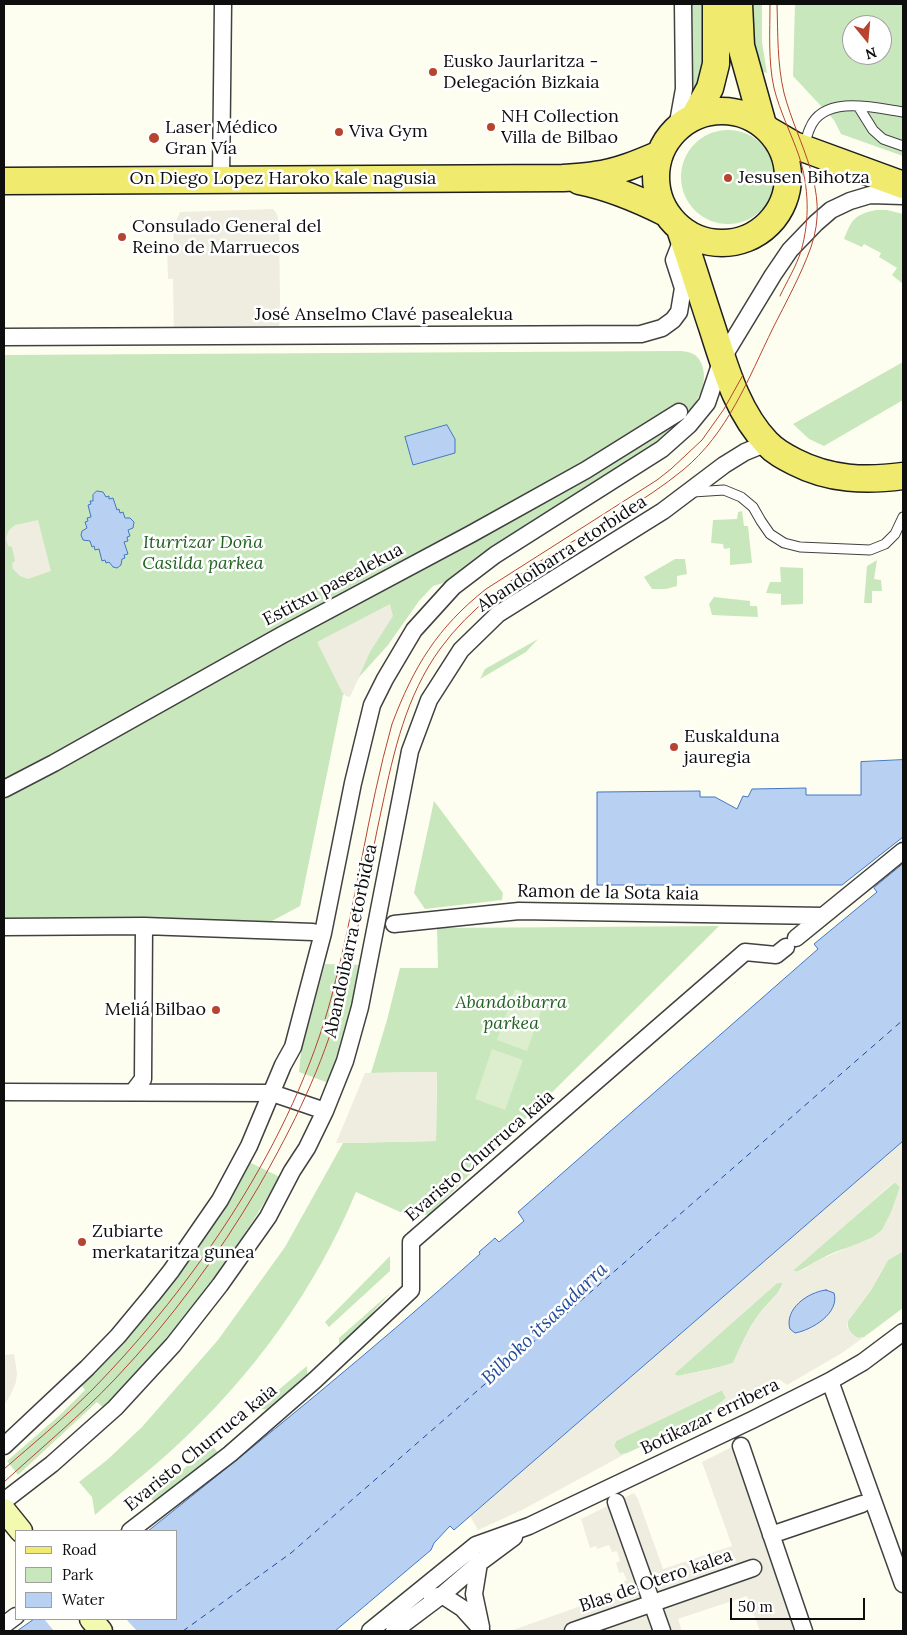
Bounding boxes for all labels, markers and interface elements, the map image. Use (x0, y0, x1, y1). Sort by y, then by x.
north arrow (842, 15, 892, 65)
text: N (863, 43, 879, 64)
place label: Eusko Jaurlaritza - Delegación Bizkaia (443, 51, 599, 94)
marker: Eusko Jaurlaritza - Delegación Bizkaia (427, 66, 439, 78)
place label: NH Collection Villa de Bilbao (501, 106, 619, 148)
place label: Laser Médico Gran Vía (165, 117, 278, 160)
place label: Viva Gym (349, 121, 428, 143)
marker: NH Collection Villa de Bilbao (485, 121, 497, 133)
marker: Viva Gym (333, 126, 345, 138)
marker: Laser Médico Gran Vía (147, 131, 161, 145)
place label: Jesusen Bihotza (738, 167, 870, 189)
street label: On Diego Lopez Haroko kale nagusia (130, 168, 436, 190)
marker: Jesusen Bihotza (722, 172, 734, 184)
place label: Consulado General del Reino de Marruecos (132, 216, 321, 258)
marker: Consulado General del Reino de Marruecos (116, 231, 128, 243)
street label: José Anselmo Clavé pasealekua (255, 304, 513, 326)
street label: Abandoibarra etorbidea (473, 491, 651, 617)
park label: Iturrizar Doña Casilda parkea (142, 532, 264, 574)
street label: Estitxu pasealekua (259, 539, 407, 631)
place label: Euskalduna jauregia (684, 726, 780, 769)
marker: Euskalduna jauregia (668, 741, 680, 753)
street label: Abandoibarra etorbidea (320, 842, 382, 1040)
street label: Ramon de la Sota kaia (517, 881, 699, 905)
park label: Abandoibarra parkea (455, 992, 567, 1034)
place label: Meliá Bilbao (105, 999, 206, 1021)
marker: Meliá Bilbao (210, 1004, 222, 1016)
street label: Evaristo Churruca kaia (401, 1086, 559, 1226)
place label: Zubiarte merkataritza gunea (92, 1221, 255, 1264)
marker: Zubiarte merkataritza gunea (76, 1236, 88, 1248)
water label: Bilboko itsasadarra (477, 1258, 613, 1390)
street label: Botikazar erribera (637, 1374, 783, 1460)
street label: Evaristo Churruca kaia (120, 1380, 282, 1516)
legend (15, 1530, 178, 1620)
text: Road (62, 1540, 97, 1559)
street label: Blas de Otero kalea (577, 1545, 735, 1617)
text: Park (62, 1565, 93, 1584)
scale bar (732, 1588, 867, 1620)
text: Water (62, 1590, 104, 1609)
text: 50 m (738, 1597, 773, 1616)

